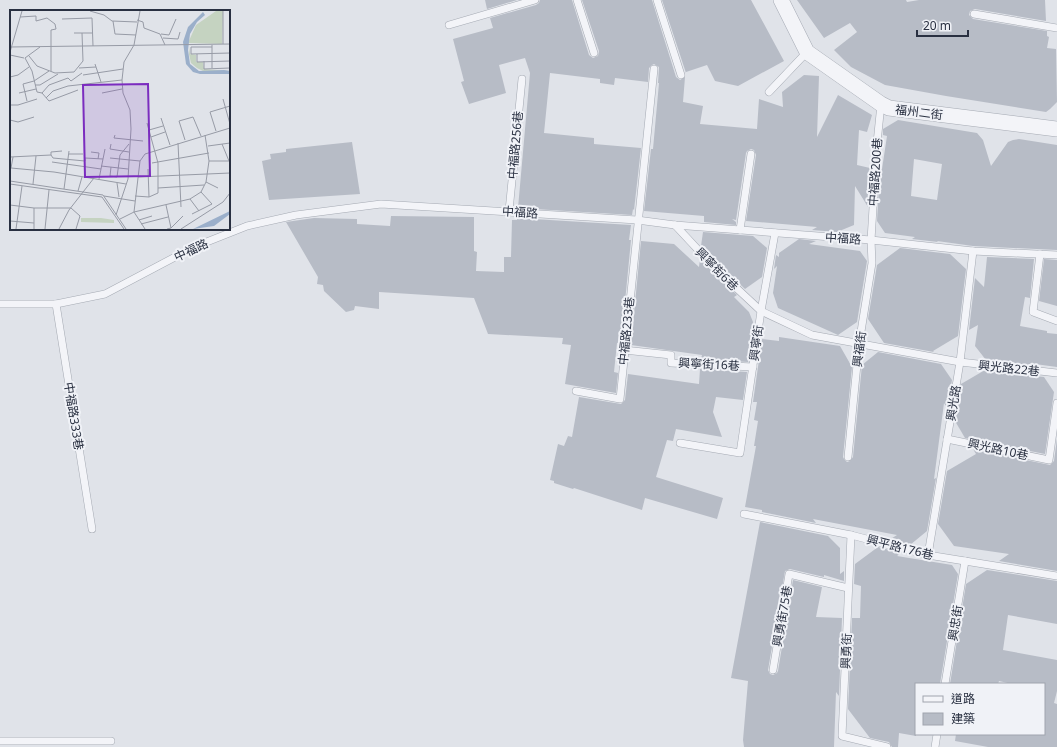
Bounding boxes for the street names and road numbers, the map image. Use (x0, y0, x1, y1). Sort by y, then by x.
street label: 福州二街 (894, 101, 944, 123)
street label: 中福路256巷 (504, 110, 526, 180)
street label: 中福路200巷 (864, 137, 886, 207)
street label: 中福路 (501, 202, 539, 222)
street label: 中福路 (824, 228, 862, 248)
street label: 中福路 (171, 235, 211, 265)
street label: 興寧街6巷 (692, 244, 742, 294)
street label: 中福路233巷 (614, 296, 638, 366)
street label: 興寧街 (745, 324, 767, 362)
street label: 興福街 (848, 330, 870, 368)
street label: 興寧街16巷 (678, 354, 740, 374)
street label: 興光路22巷 (977, 356, 1041, 380)
street label: 中福路333巷 (60, 381, 88, 451)
street label: 興光路 (942, 384, 964, 422)
street label: 興光路10巷 (966, 434, 1030, 464)
street label: 興平路176巷 (865, 530, 935, 564)
street label: 興勇街75巷 (768, 584, 796, 648)
street label: 興忠街 (944, 604, 966, 642)
street label: 興勇街 (837, 633, 855, 669)

